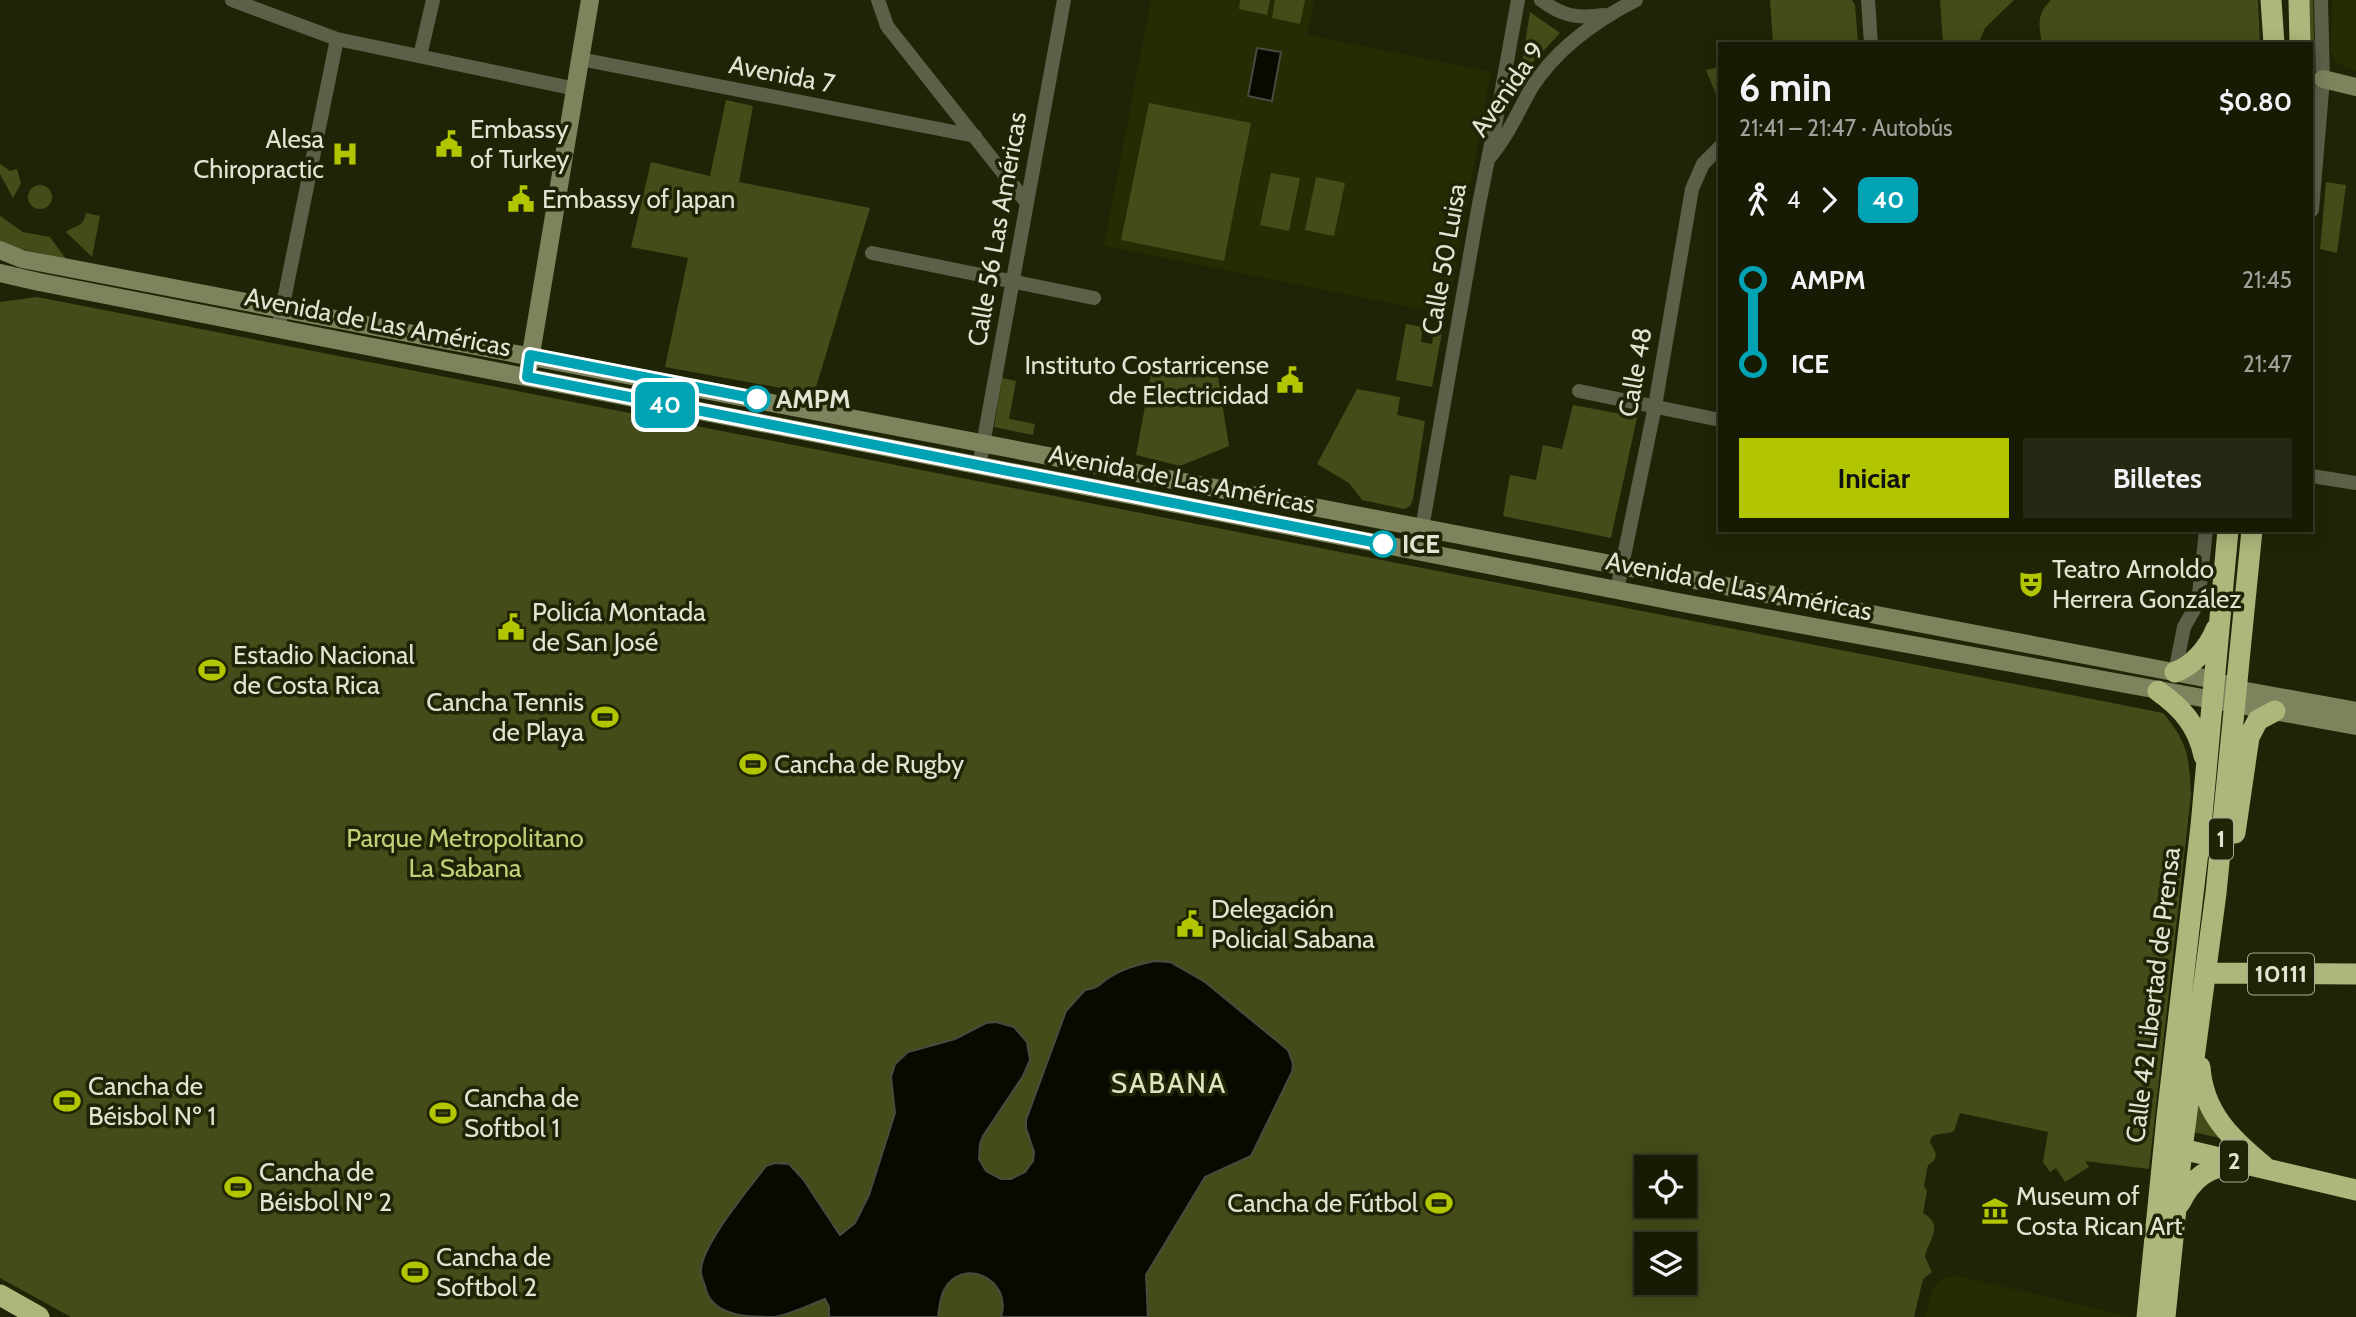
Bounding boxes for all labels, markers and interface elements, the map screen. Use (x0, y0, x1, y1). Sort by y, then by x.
street label: Avenida 9 (1463, 35, 1551, 143)
street label: Avenida 7 (726, 48, 838, 100)
text: 6 min (1739, 64, 1832, 111)
text: $0.80 (2219, 86, 2292, 118)
street label: Calle 56 Las Américas (961, 109, 1033, 349)
place label: Embassy of Turkey (470, 113, 569, 175)
text: 21:41 – 21:47 · Autobús (1739, 114, 1953, 142)
place label: Alesa Chiropractic (193, 123, 325, 185)
public building icon: Embassy of Turkey (434, 129, 464, 159)
hospital icon: Alesa Chiropractic (330, 139, 360, 169)
street label: Calle 50 Luisa (1415, 180, 1473, 337)
icon: walk (1739, 181, 1777, 219)
icon: forward (1810, 181, 1848, 219)
place label: Embassy of Japan (542, 183, 735, 215)
public building icon: Embassy of Japan (506, 184, 536, 214)
text: 40 (1872, 185, 1904, 214)
text: 4 (1787, 186, 1800, 214)
text: AMPM (1791, 264, 1866, 296)
text: 21:45 (2242, 266, 2292, 294)
street label: Avenida de Las Américas (242, 280, 514, 364)
street label: Calle 48 (1611, 325, 1659, 419)
text: ICE (1791, 348, 1829, 380)
place label: Instituto Costarricense de Electricidad (1024, 349, 1269, 411)
text: 21:47 (2243, 350, 2292, 378)
public building icon: Instituto Costarricense de Electricidad (1275, 365, 1305, 395)
line badge: 40 (634, 382, 696, 428)
place label: AMPM (776, 383, 851, 415)
marker: AMPM (744, 386, 770, 412)
text: 40 (649, 390, 681, 419)
street label: Avenida de Las Américas (1046, 437, 1318, 521)
button: Iniciar (1739, 438, 2009, 518)
button: Billetes (2023, 438, 2292, 518)
place label: ICE (1402, 528, 1440, 560)
marker: ICE (1370, 531, 1396, 557)
street label: Avenida de Las Américas (1603, 544, 1875, 628)
place label: Teatro Arnoldo Herrera González (2052, 553, 2242, 615)
theatre icon: Teatro Arnoldo Herrera González (2016, 569, 2046, 599)
place label: Policía Montada de San José (532, 596, 706, 658)
public building icon: Policía Montada de San José (496, 612, 526, 642)
place label: Estadio Nacional de Costa Rica (233, 639, 415, 701)
sports icon: Estadio Nacional de Costa Rica (197, 655, 227, 685)
place label: Cancha Tennis de Playa (426, 686, 585, 748)
sports icon: Cancha Tennis de Playa (590, 702, 620, 732)
place label: Cancha de Rugby (774, 748, 964, 780)
sports icon: Cancha de Rugby (738, 749, 768, 779)
road number: 1 (2209, 818, 2233, 860)
park label: Parque Metropolitano La Sabana (346, 822, 584, 884)
street label: Calle 42 Libertad de Prensa (2119, 845, 2187, 1145)
place label: Delegación Policial Sabana (1211, 893, 1375, 955)
public building icon: Delegación Policial Sabana (1175, 909, 1205, 939)
road number: 10111 (2248, 954, 2314, 994)
district label: SABANA (1111, 1066, 1227, 1100)
place label: Cancha de Béisbol Nº 1 (88, 1070, 216, 1132)
place label: Cancha de Softbol 1 (464, 1082, 579, 1144)
sports icon: Cancha de Béisbol Nº 1 (52, 1086, 82, 1116)
sports icon: Cancha de Softbol 1 (428, 1098, 458, 1128)
road number: 2 (2220, 1140, 2248, 1182)
map controls (1634, 1155, 1697, 1295)
button: locate (1634, 1155, 1697, 1218)
place label: Cancha de Béisbol Nº 2 (259, 1156, 392, 1218)
sports icon: Cancha de Béisbol Nº 2 (223, 1172, 253, 1202)
place label: Museum of Costa Rican Art (2016, 1180, 2183, 1242)
place label: Cancha de Fútbol (1227, 1187, 1418, 1219)
sports icon: Cancha de Fútbol (1424, 1188, 1454, 1218)
museum icon: Museum of Costa Rican Art (1980, 1196, 2010, 1226)
button: layers (1634, 1232, 1697, 1295)
place label: Cancha de Softbol 2 (436, 1241, 551, 1303)
sports icon: Cancha de Softbol 2 (400, 1257, 430, 1287)

